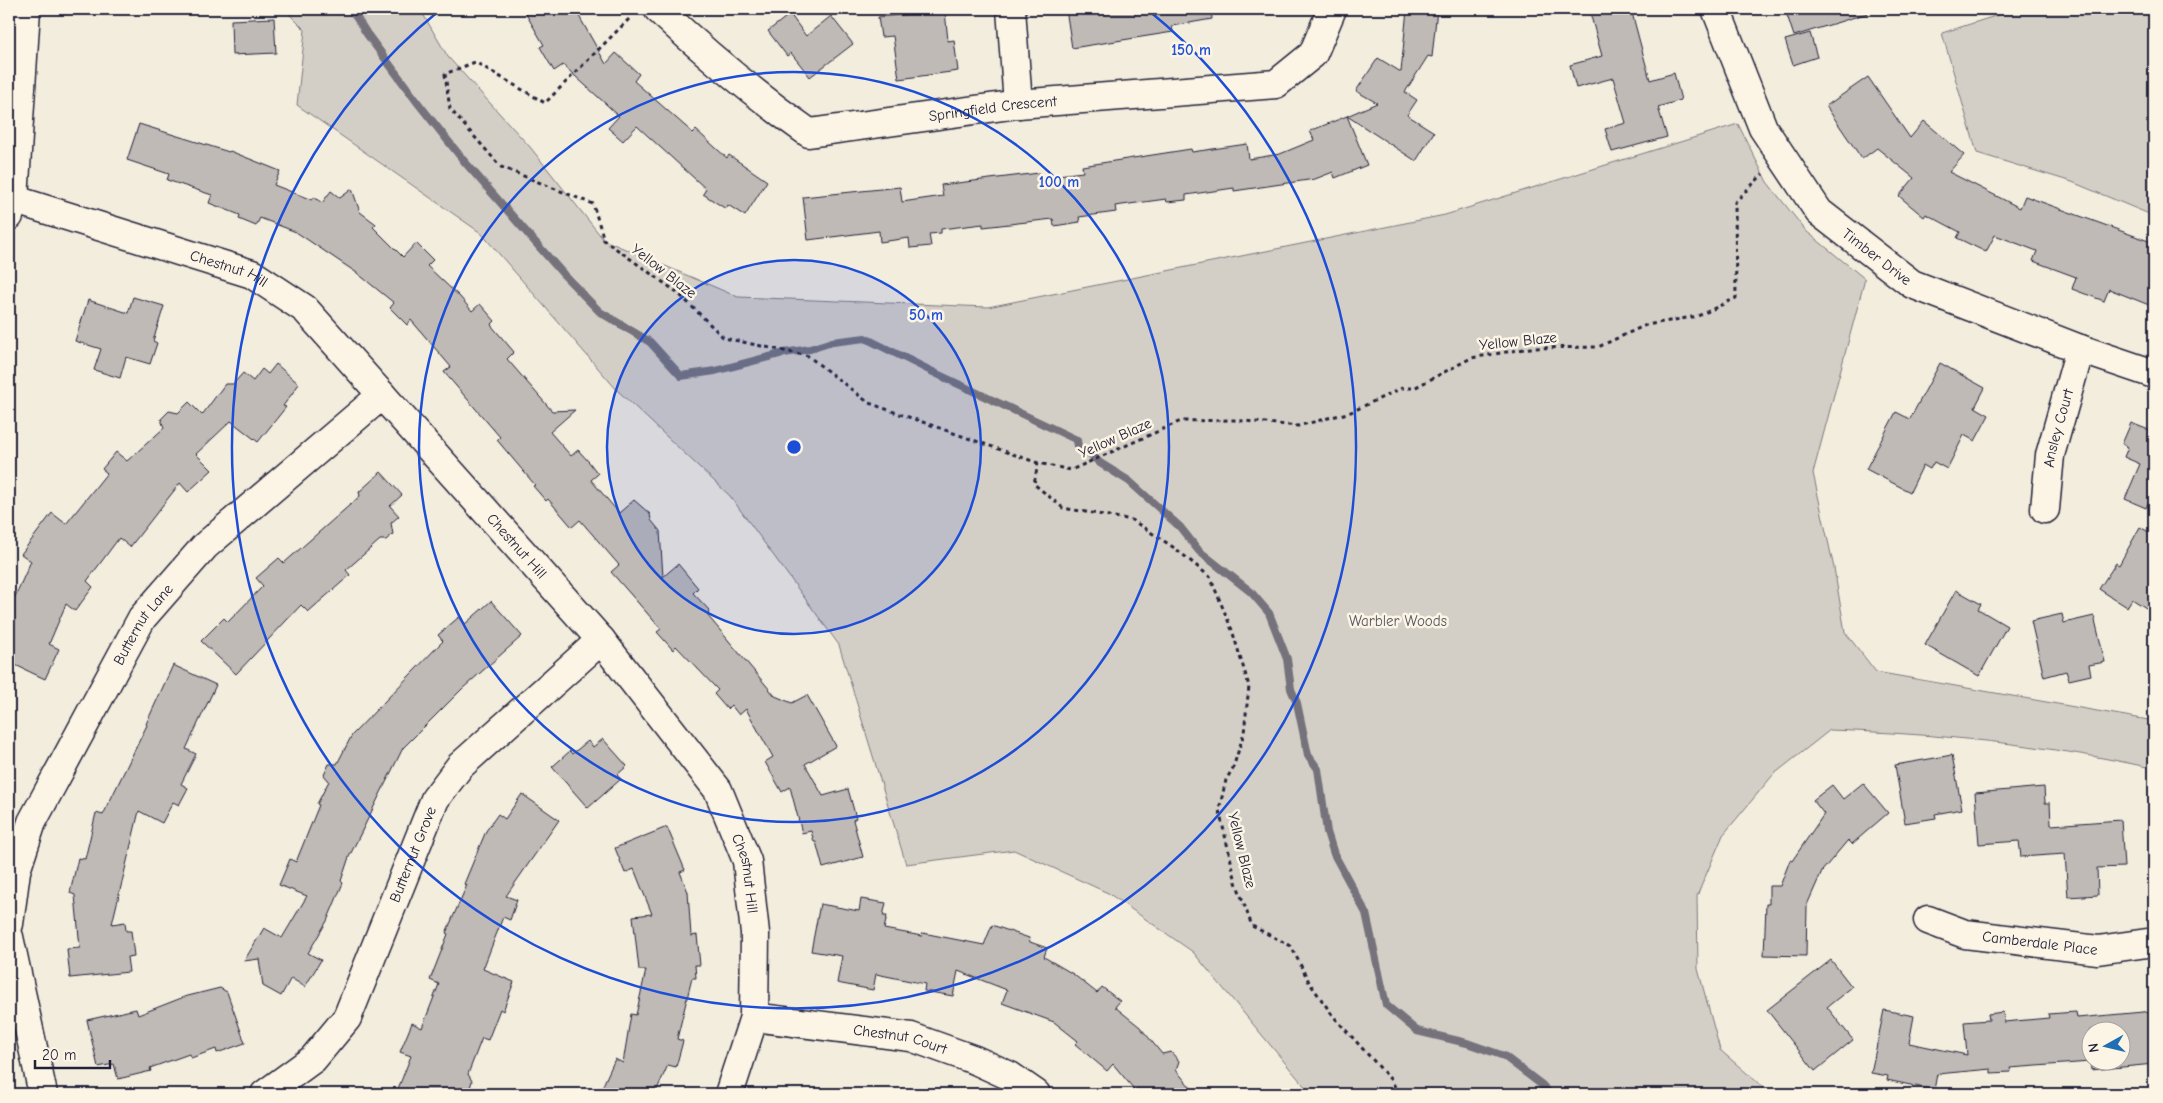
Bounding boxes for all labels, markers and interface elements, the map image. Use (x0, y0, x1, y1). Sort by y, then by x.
text: 150 m (1171, 41, 1211, 59)
street label: Springfield Crescent (927, 92, 1058, 125)
text: 100 m (1039, 173, 1079, 191)
street label: Timber Drive (1839, 224, 1915, 289)
street label: Yellow Blaze (628, 240, 701, 302)
street label: Chestnut Hill (188, 246, 271, 291)
text: 50 m (909, 306, 943, 324)
street label: Yellow Blaze (1478, 328, 1558, 354)
street label: Ansley Court (2040, 386, 2077, 468)
street label: Yellow Blaze (1076, 414, 1155, 462)
centre of rings (785, 438, 803, 456)
street label: Chestnut Hill (483, 510, 551, 582)
street label: Butternut Lane (109, 580, 177, 668)
park label: Warbler Woods (1349, 612, 1447, 630)
street label: Butternut Grove (385, 803, 440, 905)
street label: Yellow Blaze (1224, 810, 1260, 890)
street label: Chestnut Hill (728, 831, 762, 914)
street label: Camberdale Place (1981, 927, 2099, 959)
north arrow (2080, 1020, 2130, 1070)
street label: Chestnut Court (852, 1021, 950, 1058)
scale bar (35, 1038, 110, 1070)
text: N (2085, 1042, 2103, 1053)
text: 20 m (42, 1046, 76, 1064)

